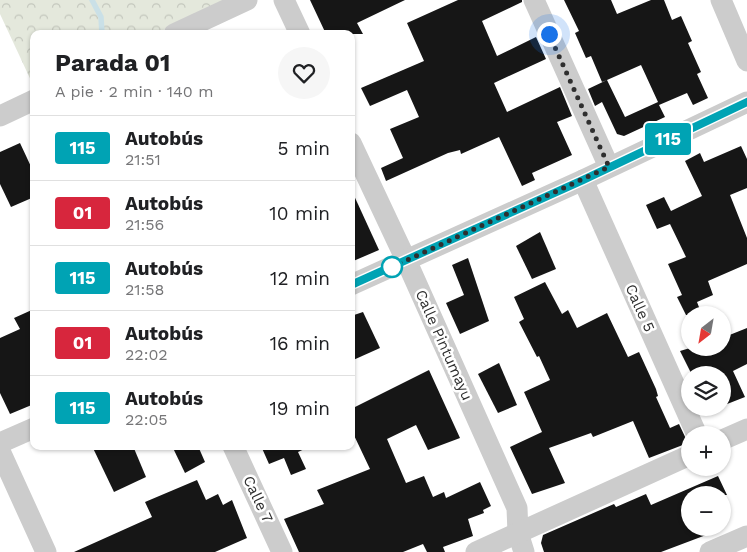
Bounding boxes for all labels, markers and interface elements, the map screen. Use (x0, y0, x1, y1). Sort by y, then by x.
your location (537, 22, 562, 47)
button: heart (278, 47, 330, 99)
text: Parada 01 (55, 49, 170, 77)
text: A pie · 2 min · 140 m (55, 82, 214, 101)
line badge: 115 (639, 123, 697, 155)
text: Autobús (125, 127, 203, 150)
text: 115 (655, 128, 681, 149)
text: 115 (69, 137, 96, 158)
text: 5 min (278, 137, 330, 160)
text: 21:51 (125, 150, 161, 169)
text: Autobús (125, 192, 203, 215)
text: 01 (73, 202, 92, 223)
text: 10 min (269, 202, 330, 225)
text: 21:56 (125, 215, 164, 234)
unlabelled marker (381, 256, 403, 278)
text: Autobús (125, 257, 203, 280)
text: 115 (69, 267, 96, 288)
text: 12 min (270, 267, 330, 290)
text: 21:58 (125, 280, 164, 299)
street label: Calle 5 (622, 281, 658, 335)
street label: Calle Pintumayu (412, 287, 476, 403)
north arrow (681, 306, 731, 356)
map controls (681, 306, 731, 536)
text: Autobús (125, 322, 203, 345)
text: 01 (73, 332, 92, 353)
text: 16 min (270, 332, 330, 355)
text: 22:02 (125, 345, 168, 364)
button: layers (681, 366, 731, 416)
text: Autobús (125, 387, 203, 410)
text: 115 (69, 397, 96, 418)
text: 19 min (269, 397, 330, 420)
text: 22:05 (125, 410, 168, 429)
button: + (681, 426, 731, 476)
street label: Calle 7 (239, 473, 277, 525)
button: − (681, 486, 731, 536)

